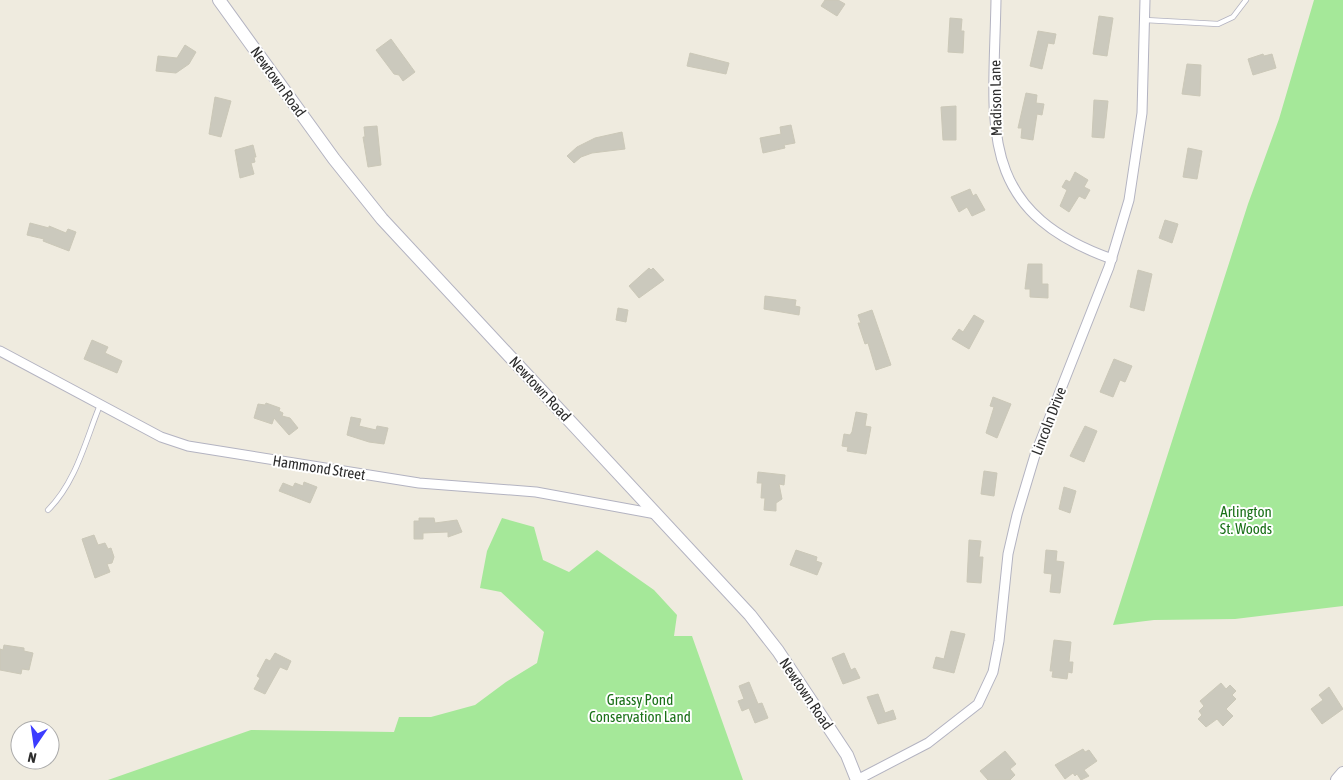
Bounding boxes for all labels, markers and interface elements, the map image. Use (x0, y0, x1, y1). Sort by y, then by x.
street label: Newtown Road (247, 43, 310, 120)
street label: Madison Lane (986, 60, 1005, 136)
street label: Newtown Road (506, 353, 575, 425)
street label: Lincoln Drive (1028, 384, 1069, 457)
street label: Hammond Street (271, 452, 367, 483)
park label: Arlington St. Woods (1220, 503, 1272, 537)
street label: Newtown Road (776, 655, 837, 733)
park label: Grassy Pond Conservation Land (589, 691, 691, 725)
north arrow (10, 720, 60, 770)
text: N (26, 749, 38, 766)

